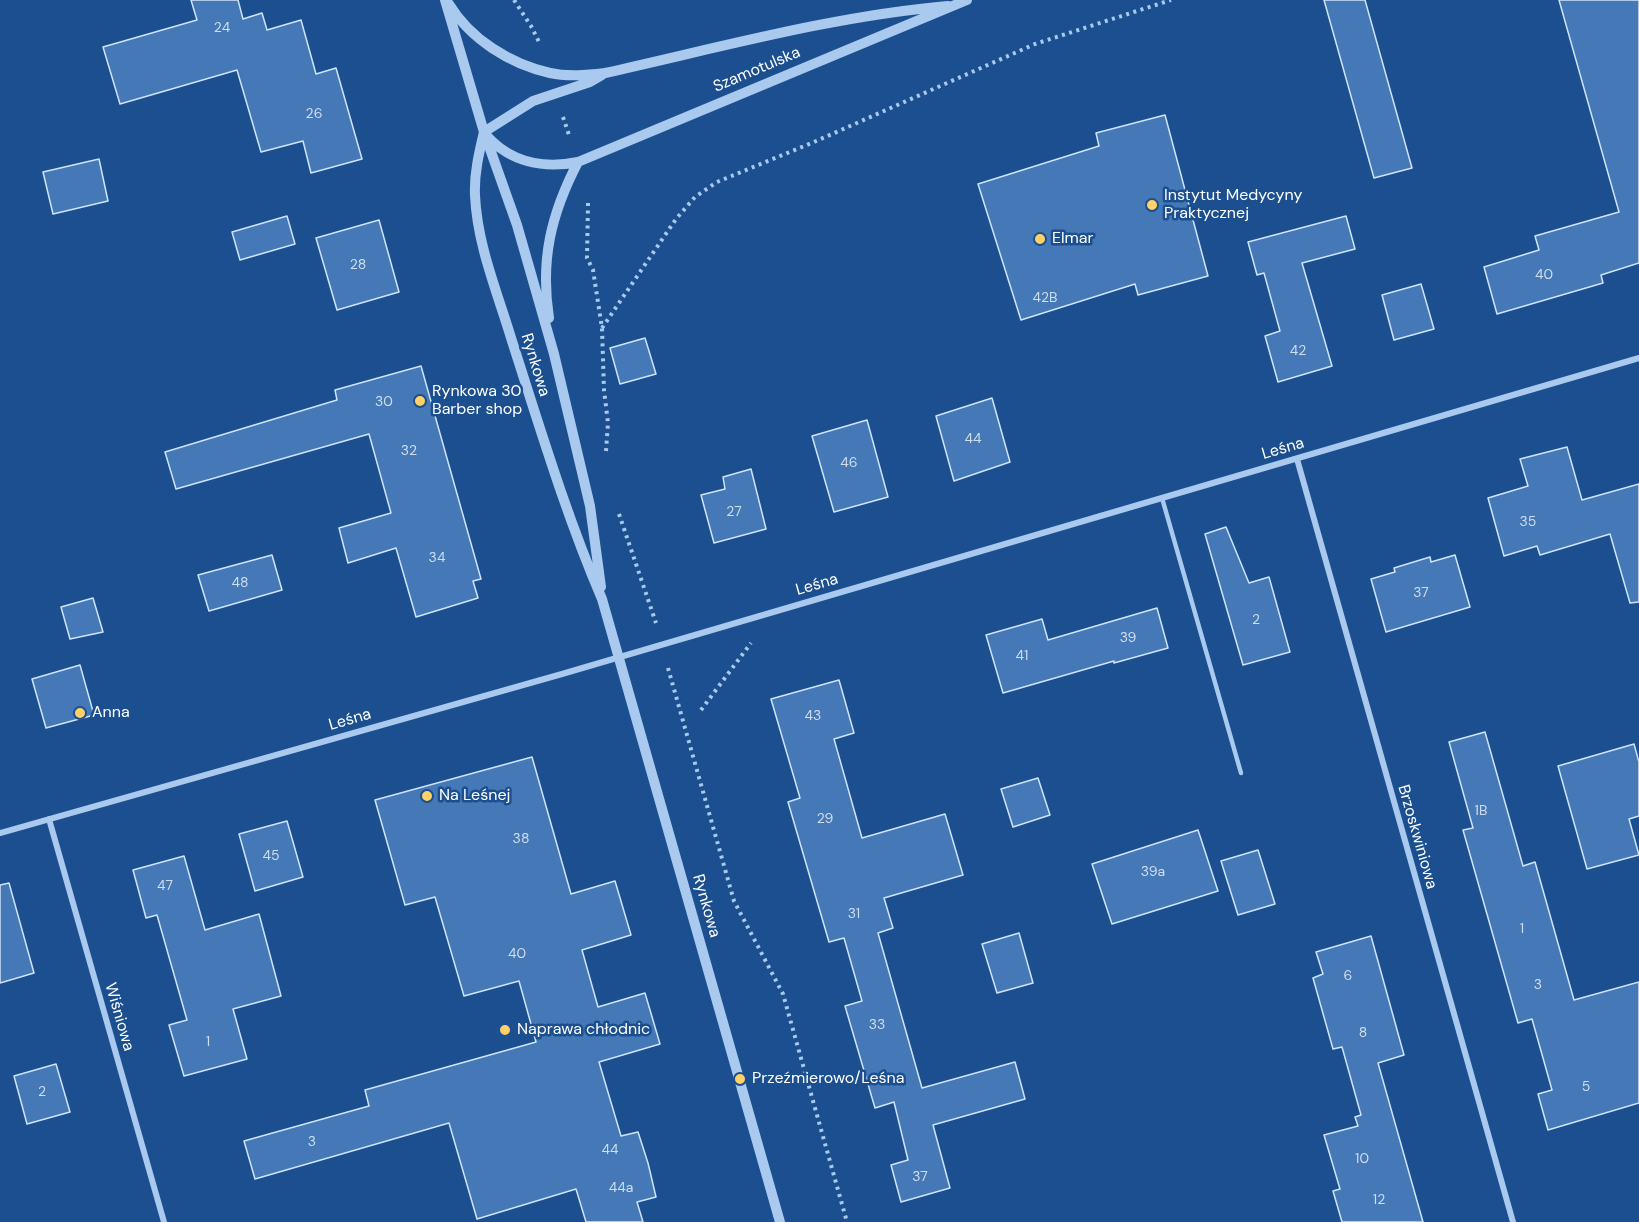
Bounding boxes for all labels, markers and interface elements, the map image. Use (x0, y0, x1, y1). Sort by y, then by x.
house number: 24 (214, 20, 230, 36)
street label: Szamotulska (711, 43, 803, 97)
house number: 26 (306, 106, 322, 122)
place label: Instytut Medycyny Praktycznej (1164, 186, 1302, 224)
marker: Instytut Medycyny Praktycznej (1145, 198, 1159, 212)
place label: Elmar (1052, 229, 1093, 249)
marker: Elmar (1033, 232, 1047, 246)
house number: 28 (350, 257, 366, 273)
house number: 40 (1535, 267, 1553, 283)
house number: 42B (1032, 290, 1058, 306)
street label: Rynkowa (516, 331, 554, 399)
house number: 42 (1290, 343, 1306, 359)
place label: Rynkowa 30 Barber shop (432, 382, 522, 420)
house number: 30 (375, 394, 393, 410)
marker: Rynkowa 30 Barber shop (413, 394, 427, 408)
house number: 44 (965, 431, 981, 447)
street label: Leśna (1260, 434, 1306, 464)
house number: 32 (401, 443, 417, 459)
house number: 46 (840, 455, 858, 471)
house number: 27 (726, 504, 742, 520)
house number: 35 (1520, 514, 1536, 530)
house number: 34 (429, 550, 445, 566)
street label: Leśna (794, 570, 840, 600)
house number: 48 (231, 575, 249, 591)
house number: 37 (1413, 585, 1429, 601)
house number: 2 (1252, 612, 1260, 628)
house number: 39 (1120, 630, 1136, 646)
house number: 41 (1016, 648, 1028, 664)
place label: Anna (92, 703, 130, 723)
street label: Leśna (327, 705, 373, 735)
marker: Anna (73, 706, 87, 720)
house number: 43 (805, 708, 821, 724)
street label: Brzoskwiniowa (1393, 783, 1441, 891)
place label: Na Leśnej (439, 786, 510, 806)
marker: Na Leśnej (420, 789, 434, 803)
house number: 1B (1475, 803, 1487, 819)
house number: 29 (817, 811, 833, 827)
house number: 38 (513, 831, 529, 847)
house number: 45 (262, 848, 280, 864)
house number: 39a (1141, 864, 1165, 880)
street label: Rynkowa (688, 872, 724, 940)
house number: 47 (157, 878, 173, 894)
house number: 31 (848, 906, 860, 922)
house number: 1 (1520, 921, 1524, 937)
house number: 40 (508, 946, 526, 962)
house number: 6 (1344, 968, 1352, 984)
house number: 3 (1534, 977, 1542, 993)
street label: Wiśniowa (100, 981, 138, 1053)
house number: 33 (869, 1017, 885, 1033)
place label: Naprawa chłodnic (517, 1020, 650, 1040)
marker: Naprawa chłodnic (498, 1023, 512, 1037)
house number: 8 (1359, 1025, 1367, 1041)
house number: 1 (206, 1034, 210, 1050)
place label: Przeźmierowo/Leśna (752, 1069, 904, 1089)
marker: Przeźmierowo/Leśna (733, 1072, 747, 1086)
house number: 5 (1582, 1079, 1590, 1095)
house number: 2 (38, 1084, 46, 1100)
house number: 3 (308, 1134, 316, 1150)
house number: 44 (602, 1142, 618, 1158)
house number: 10 (1355, 1151, 1369, 1167)
house number: 37 (912, 1169, 928, 1185)
house number: 44a (609, 1180, 633, 1196)
house number: 12 (1373, 1192, 1385, 1208)

